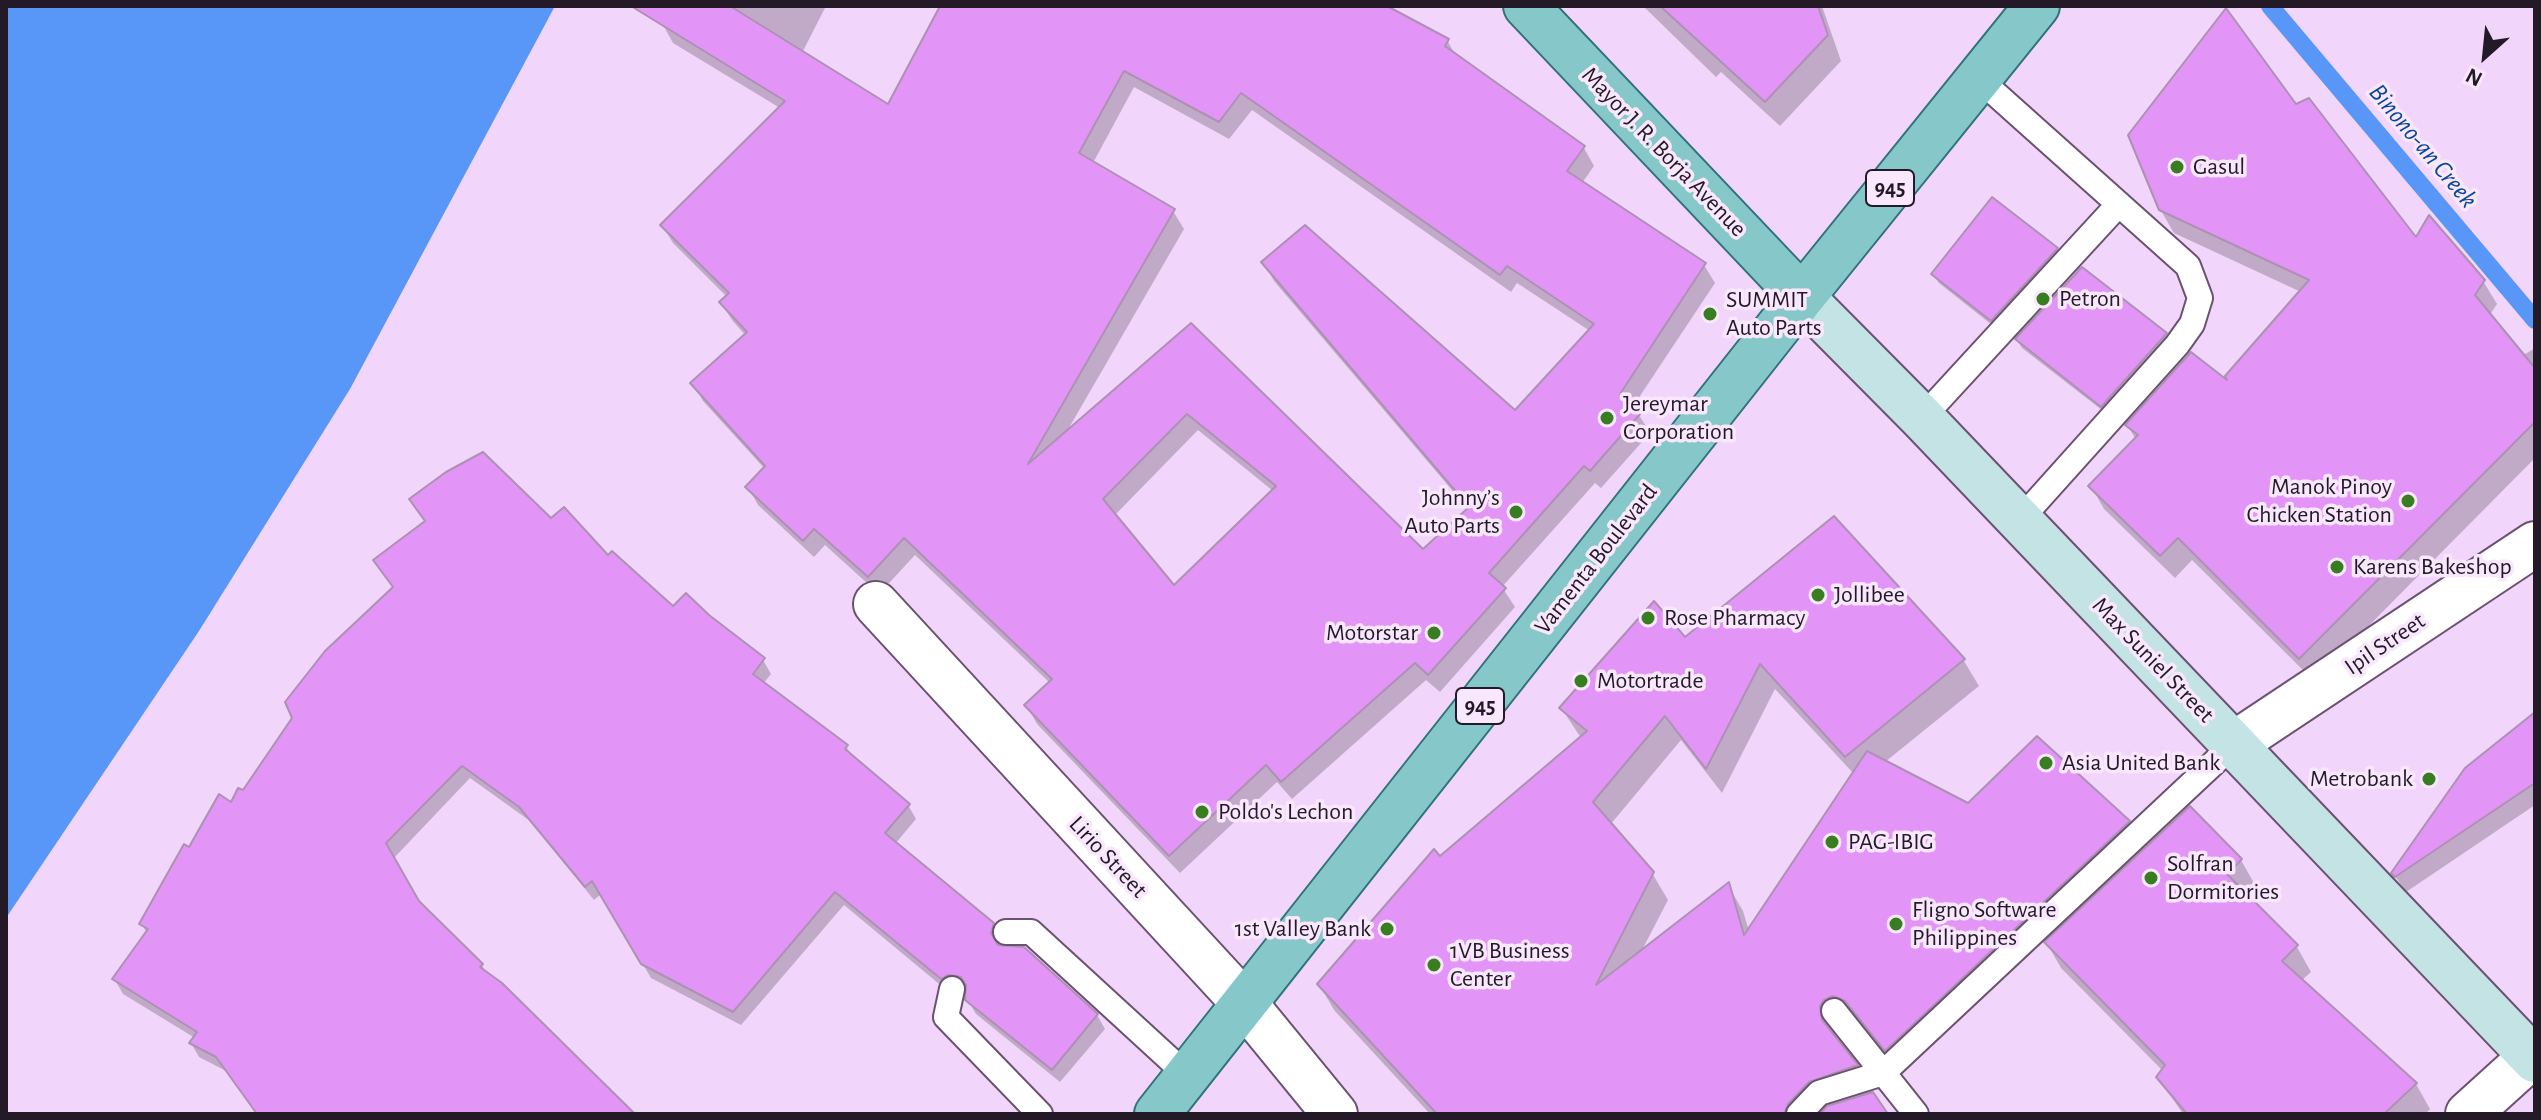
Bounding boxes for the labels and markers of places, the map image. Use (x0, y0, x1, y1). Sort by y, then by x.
place label: Gasul (2193, 153, 2245, 181)
marker: Gasul (2168, 158, 2186, 176)
place label: Petron (2059, 285, 2121, 313)
place label: SUMMIT Auto Parts (1726, 286, 1822, 342)
marker: Petron (2034, 290, 2052, 308)
marker: SUMMIT Auto Parts (1701, 305, 1719, 323)
place label: Jereymar Corporation (1623, 390, 1734, 446)
marker: Jereymar Corporation (1598, 409, 1616, 427)
place label: Manok Pinoy Chicken Station (2247, 473, 2392, 529)
place label: Johnny’s Auto Parts (1404, 484, 1500, 540)
marker: Manok Pinoy Chicken Station (2399, 492, 2417, 510)
marker: Johnny’s Auto Parts (1507, 503, 1525, 521)
place label: Karens Bakeshop (2353, 553, 2512, 581)
marker: Karens Bakeshop (2328, 558, 2346, 576)
place label: Jollibee (1834, 581, 1905, 609)
marker: Jollibee (1809, 586, 1827, 604)
place label: Rose Pharmacy (1664, 604, 1805, 632)
marker: Rose Pharmacy (1639, 609, 1657, 627)
place label: Motorstar (1326, 619, 1418, 647)
marker: Motorstar (1425, 624, 1443, 642)
place label: Motortrade (1597, 667, 1704, 695)
marker: Motortrade (1572, 672, 1590, 690)
place label: Asia United Bank (2062, 749, 2220, 777)
marker: Asia United Bank (2037, 754, 2055, 772)
place label: Metrobank (2310, 765, 2413, 793)
marker: Metrobank (2420, 770, 2438, 788)
place label: Poldo's Lechon (1218, 798, 1353, 826)
marker: Poldo's Lechon (1193, 803, 1211, 821)
place label: PAG-IBIG (1848, 828, 1934, 856)
marker: PAG-IBIG (1823, 833, 1841, 851)
place label: Solfran Dormitories (2167, 850, 2279, 906)
marker: Solfran Dormitories (2142, 869, 2160, 887)
place label: Fligno Software Philippines (1912, 896, 2057, 952)
place label: 1st Valley Bank (1235, 915, 1371, 943)
marker: Fligno Software Philippines (1887, 915, 1905, 933)
marker: 1st Valley Bank (1378, 920, 1396, 938)
place label: 1VB Business Center (1450, 937, 1570, 993)
marker: 1VB Business Center (1425, 956, 1443, 974)

